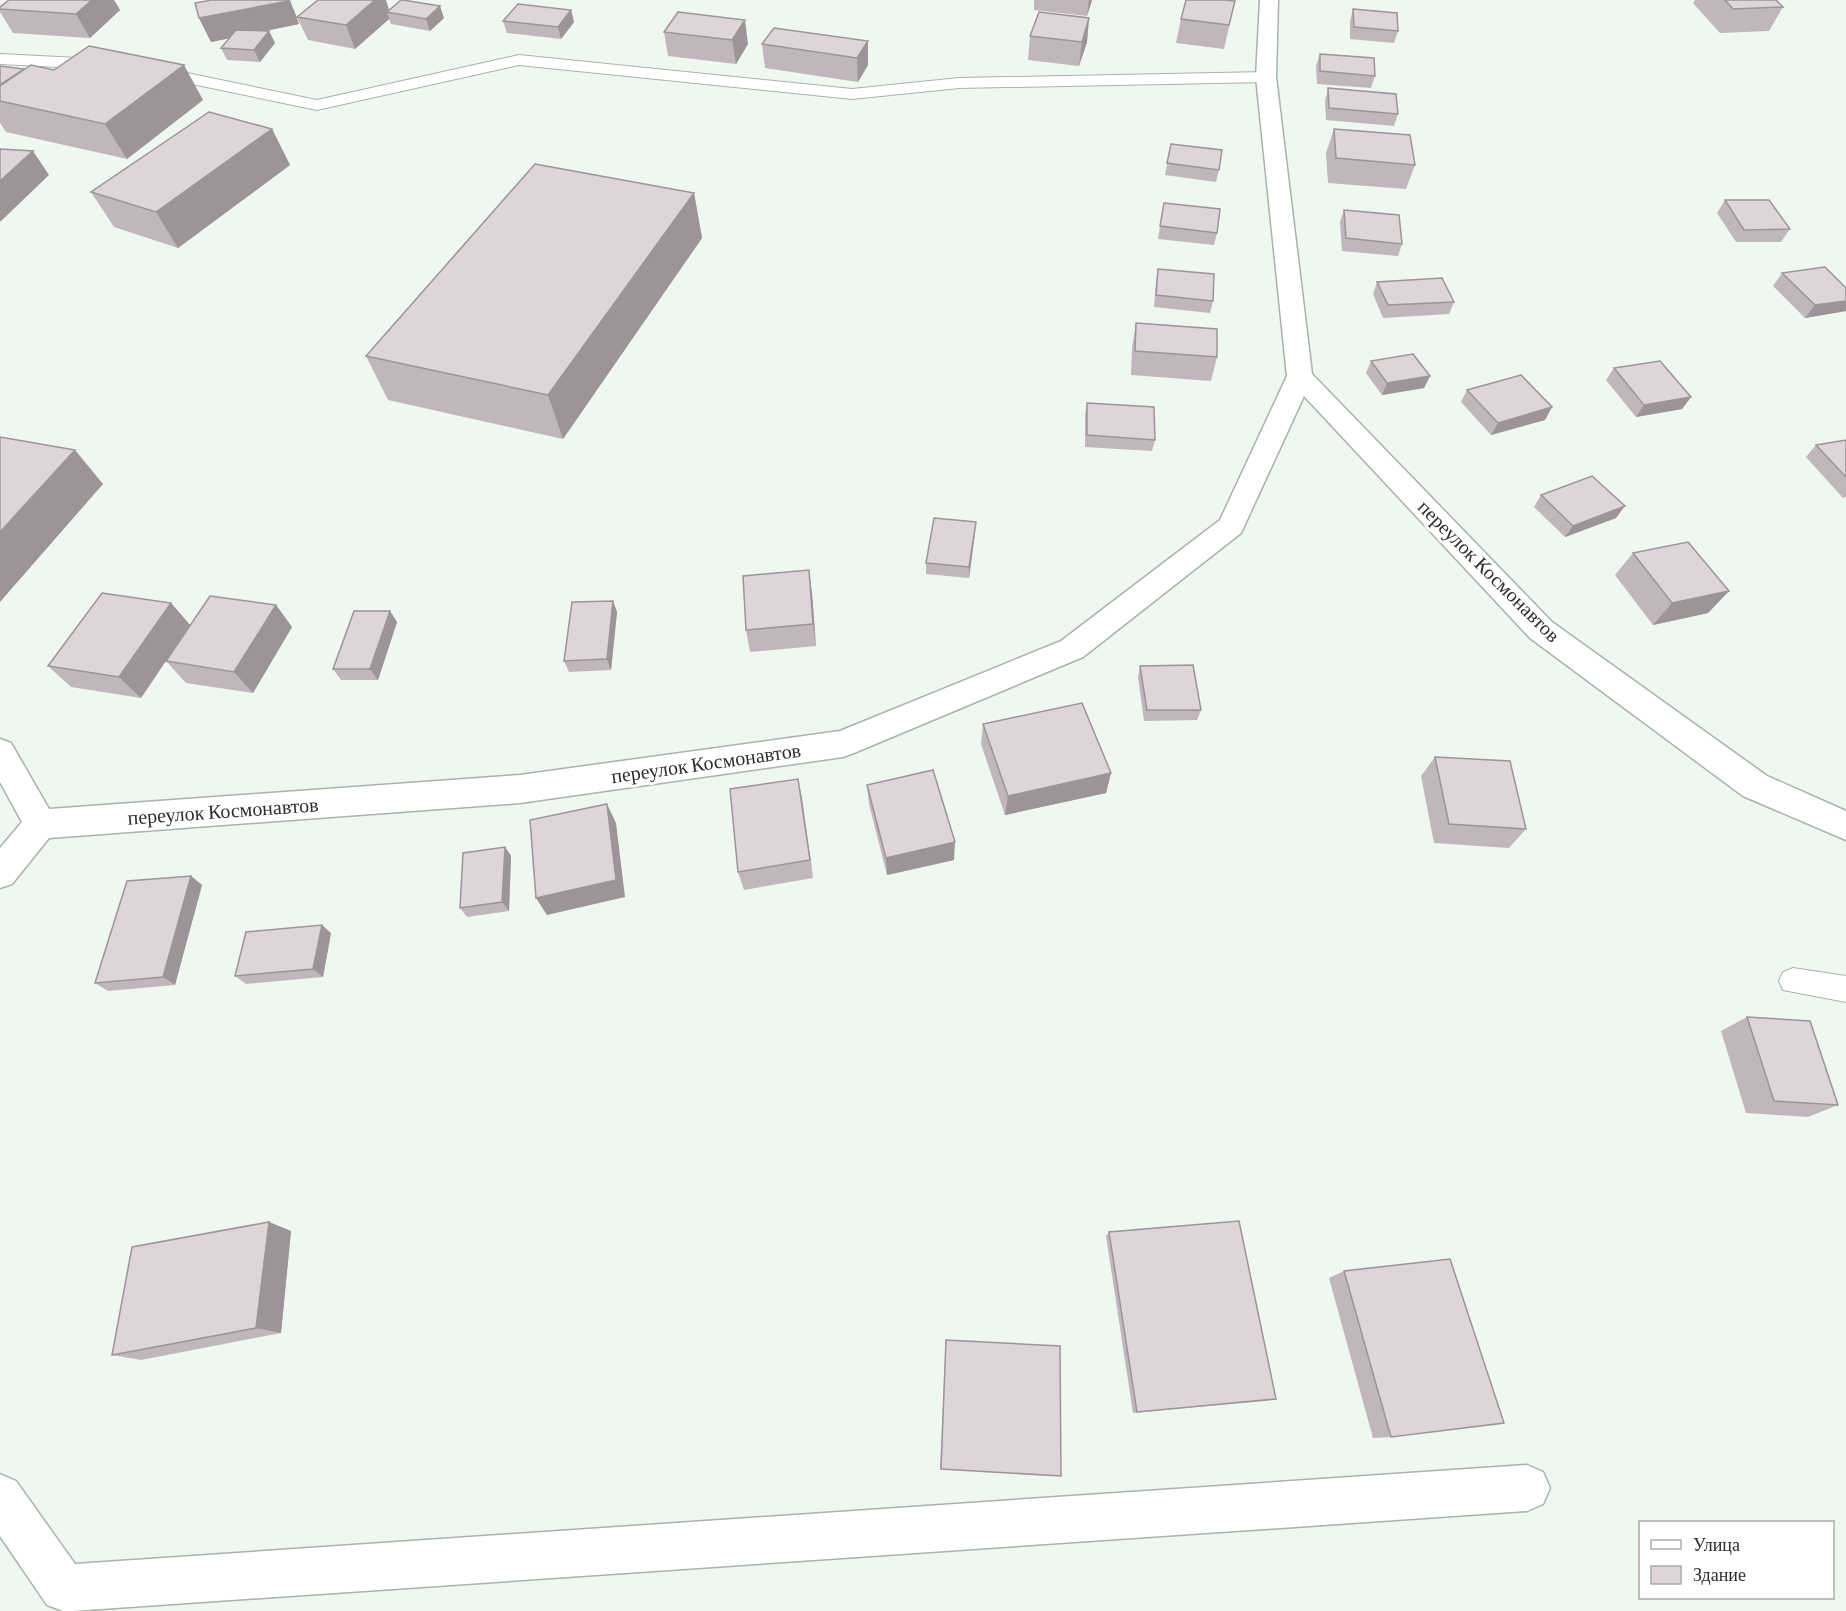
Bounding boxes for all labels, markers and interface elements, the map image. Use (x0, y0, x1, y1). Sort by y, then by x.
street label: переулок Космонавтов (1413, 496, 1564, 647)
street label: переулок Космонавтов (610, 739, 802, 788)
street label: переулок Космонавтов (127, 793, 319, 830)
legend (1639, 1521, 1834, 1599)
text: Улица (1693, 1535, 1740, 1555)
text: Здание (1693, 1565, 1746, 1585)

